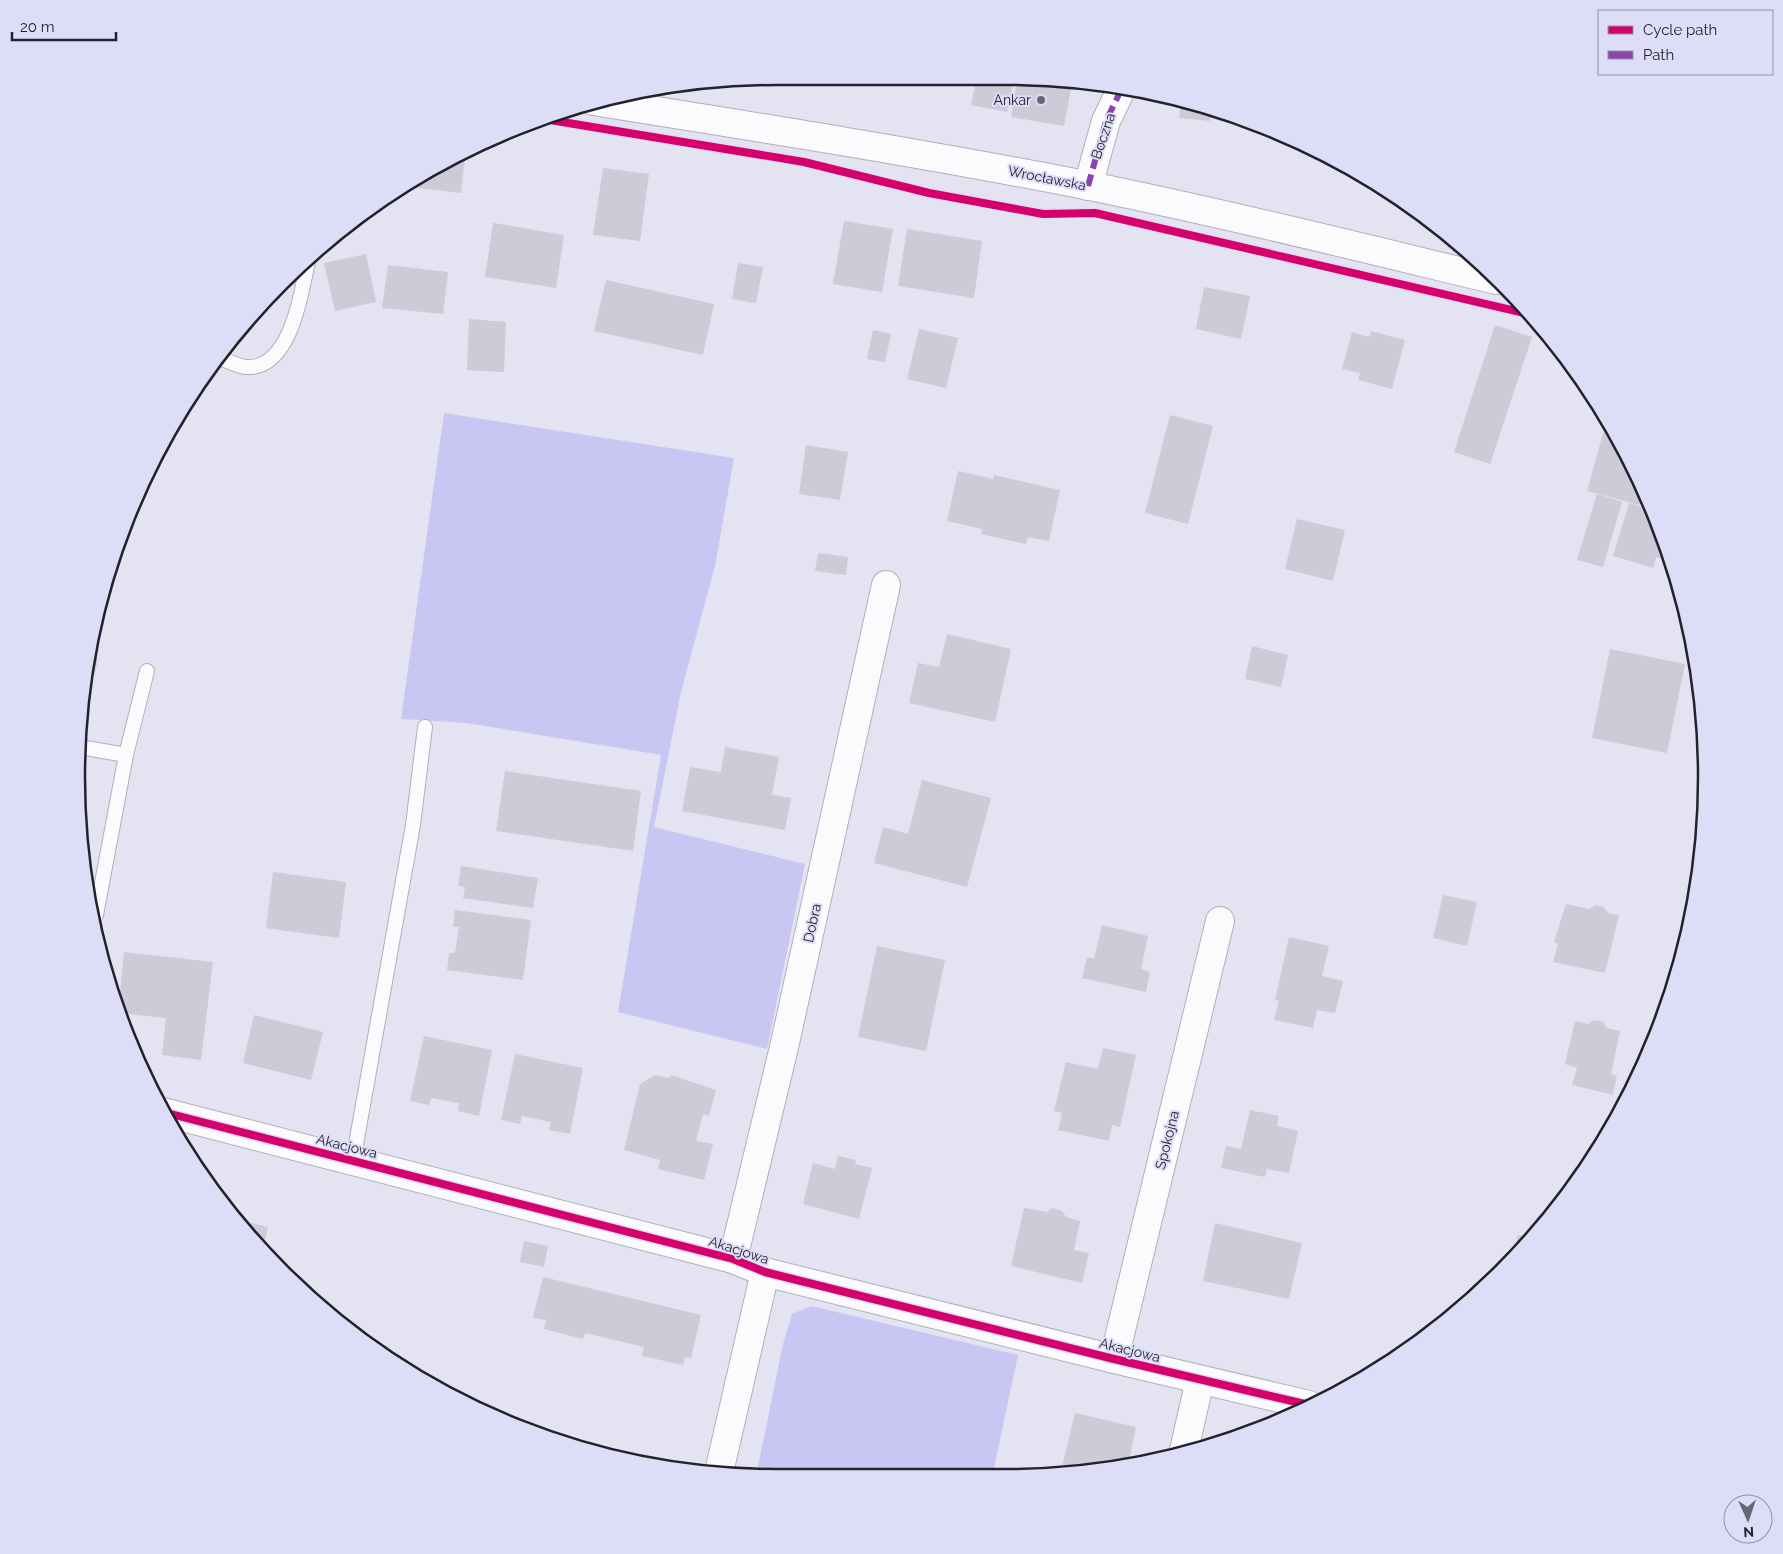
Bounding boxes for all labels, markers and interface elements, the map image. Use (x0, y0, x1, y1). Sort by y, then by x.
scale bar (12, 10, 116, 42)
legend (1598, 10, 1773, 75)
text: 20 m (20, 18, 55, 36)
text: Cycle path (1643, 21, 1717, 39)
text: Path (1643, 46, 1674, 64)
place label: Ankar (993, 92, 1031, 108)
marker: Ankar (1035, 94, 1047, 106)
street label: Boczna (1088, 111, 1118, 161)
street label: Wrocławska (1007, 163, 1087, 193)
street label: Dobra (800, 902, 824, 944)
street label: Spokojna (1152, 1109, 1182, 1171)
street label: Akacjowa (315, 1131, 379, 1161)
street label: Akacjowa (707, 1233, 771, 1267)
street label: Akacjowa (1098, 1335, 1162, 1365)
north arrow (1723, 1494, 1773, 1544)
text: N (1743, 1524, 1754, 1540)

